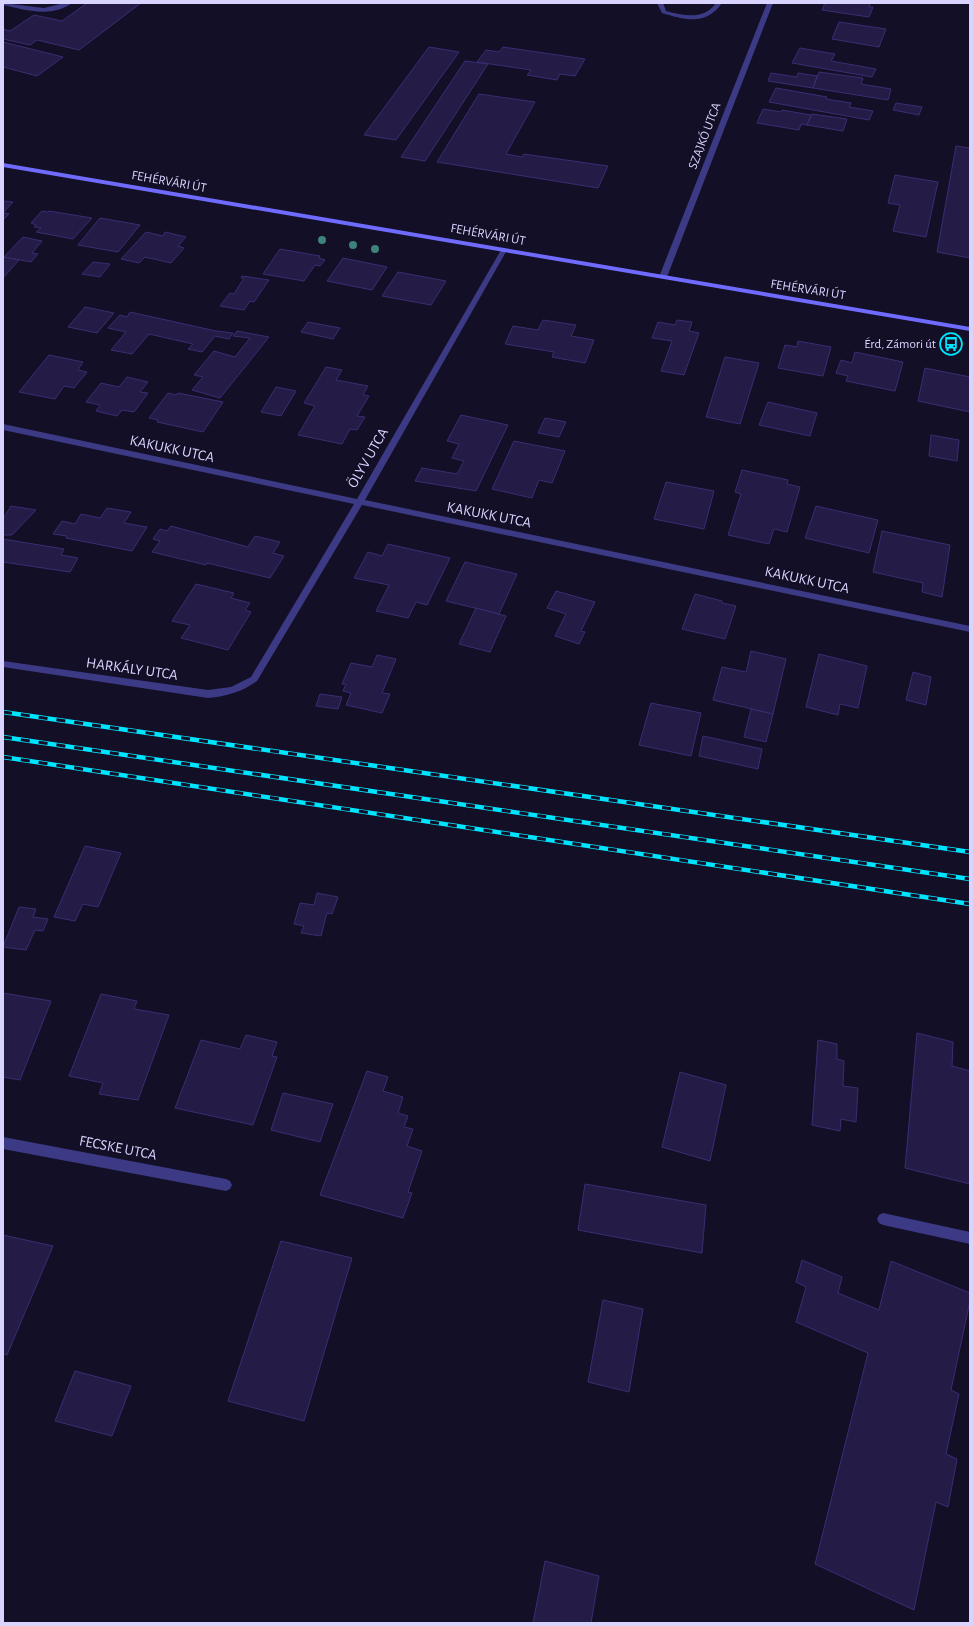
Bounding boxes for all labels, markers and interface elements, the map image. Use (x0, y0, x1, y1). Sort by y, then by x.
street label: SZAJKÓ UTCA (685, 100, 724, 171)
street label: FEHÉRVÁRI ÚT (130, 168, 208, 195)
street label: FEHÉRVÁRI ÚT (449, 221, 527, 248)
street label: FEHÉRVÁRI ÚT (769, 277, 847, 302)
bus stop icon: Érd, Zámori út (938, 331, 964, 357)
place label: Érd, Zámori út (864, 337, 936, 351)
street label: ÖLYV UTCA (343, 424, 391, 491)
street label: KAKUKK UTCA (128, 433, 216, 465)
street label: KAKUKK UTCA (445, 499, 533, 531)
street label: KAKUKK UTCA (763, 564, 851, 596)
street label: HARKÁLY UTCA (85, 653, 179, 683)
street label: FECSKE UTCA (78, 1133, 158, 1163)

